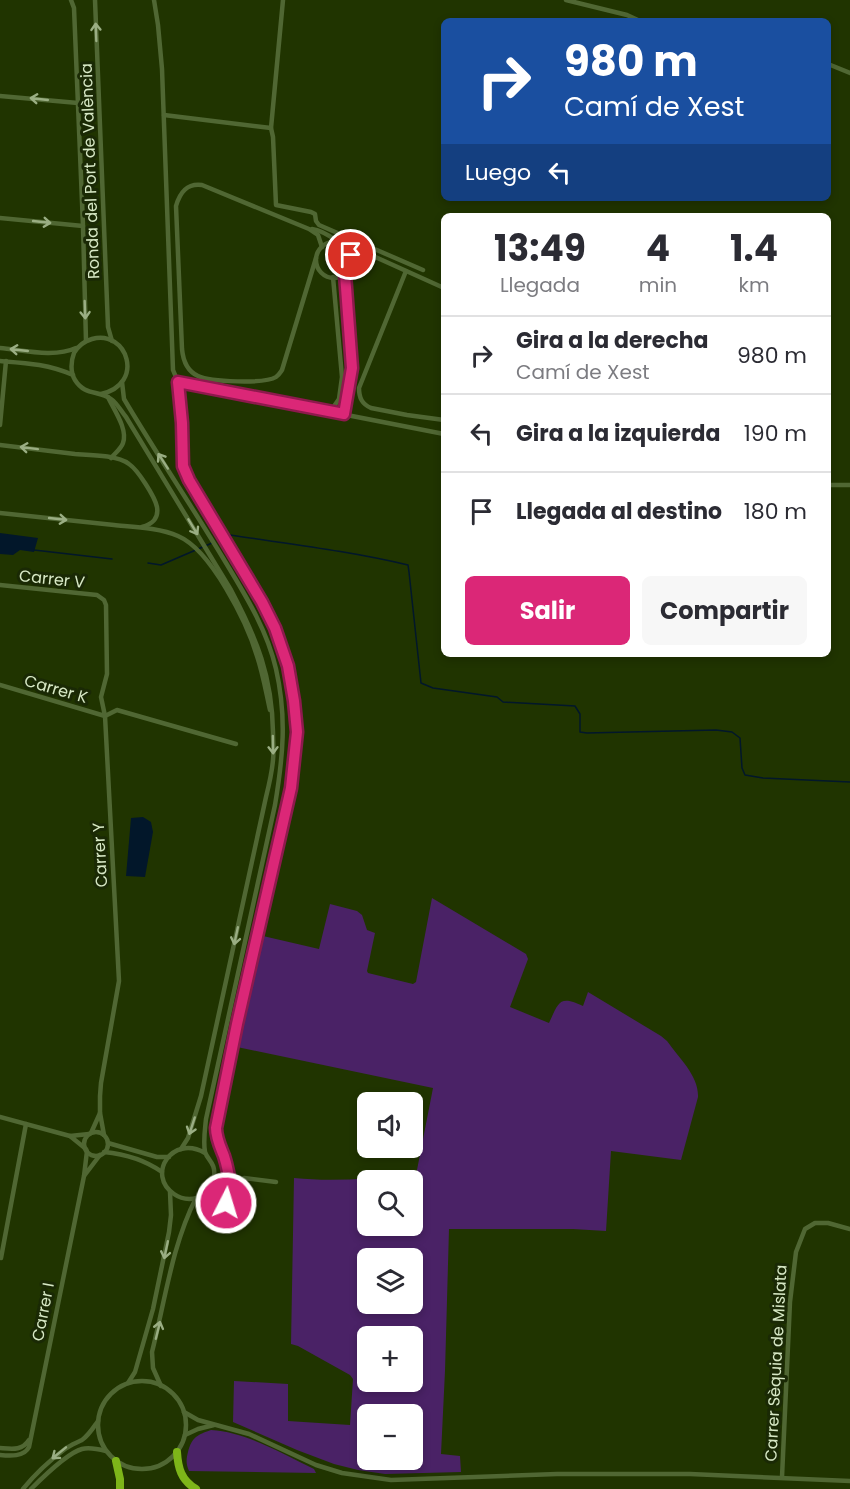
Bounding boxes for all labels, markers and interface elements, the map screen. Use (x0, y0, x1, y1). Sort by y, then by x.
one-way arrow (90, 22, 102, 42)
text: 980 m (564, 32, 698, 91)
icon: right (465, 42, 543, 120)
street label: Ronda del Port de València (75, 63, 105, 279)
text: Camí de Xest (564, 88, 744, 125)
one-way arrow (29, 94, 49, 105)
icon: left (543, 156, 576, 189)
text: Luego (465, 157, 531, 188)
one-way arrow (31, 217, 51, 228)
text: 13:49 (494, 223, 586, 274)
text: 4 (646, 223, 670, 274)
text: 1.4 (730, 223, 778, 274)
pin (325, 229, 376, 280)
icon: arrive (334, 238, 367, 271)
text: Llegada (500, 271, 580, 299)
text: min (639, 271, 677, 299)
text: km (739, 271, 770, 299)
one-way arrow (80, 299, 91, 319)
text: Gira a la derecha (516, 325, 709, 356)
icon: right (465, 339, 498, 372)
text: 980 m (737, 340, 807, 371)
one-way arrow (9, 344, 29, 355)
text: Camí de Xest (516, 358, 650, 386)
icon: left (465, 417, 498, 450)
text: Gira a la izquierda (516, 418, 720, 449)
text: 190 m (744, 418, 807, 449)
one-way arrow (19, 443, 39, 454)
one-way arrow (157, 454, 169, 470)
icon: arrive (465, 495, 498, 528)
text: Llegada al destino (516, 496, 722, 527)
text: 180 m (744, 496, 807, 527)
one-way arrow (48, 514, 68, 525)
one-way arrow (187, 518, 199, 535)
street label: Carrer V (18, 564, 86, 594)
button: Salir (465, 576, 630, 645)
button: Compartir (642, 576, 807, 645)
street label: Carrer K (22, 669, 91, 709)
one-way arrow (267, 734, 279, 754)
street label: Carrer Y (87, 821, 113, 888)
one-way arrow (230, 926, 241, 945)
map controls (357, 1092, 423, 1470)
button: sound (357, 1092, 423, 1158)
one-way arrow (185, 1116, 196, 1135)
button: search (357, 1170, 423, 1236)
position arrow (194, 1171, 258, 1235)
one-way arrow (160, 1239, 171, 1259)
button: layers (357, 1248, 423, 1314)
street label: Carrer Sèquia de Mislata (759, 1264, 793, 1462)
street label: Carrer I (26, 1281, 60, 1343)
one-way arrow (153, 1321, 165, 1340)
button: + (357, 1326, 423, 1392)
button: − (357, 1404, 423, 1470)
one-way arrow (51, 1447, 67, 1460)

